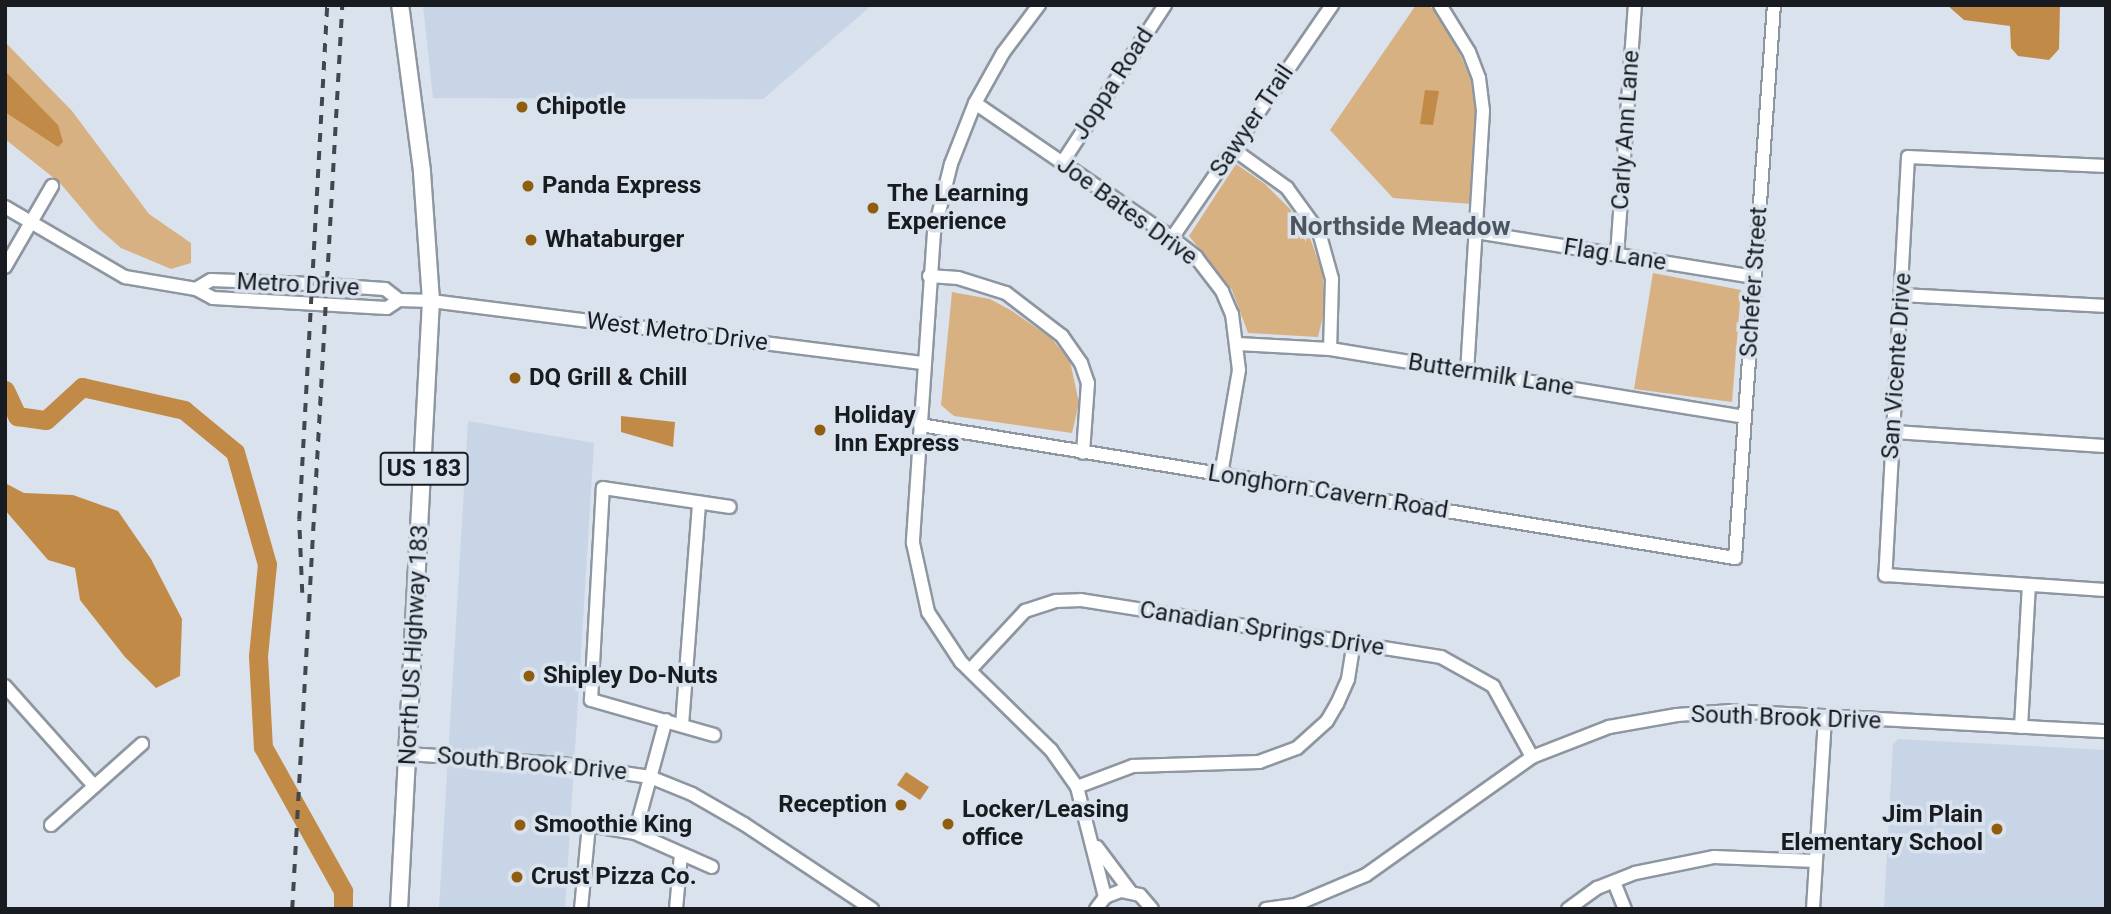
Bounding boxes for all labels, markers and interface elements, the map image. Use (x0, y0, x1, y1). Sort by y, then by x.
street label: Joppa Road (1066, 23, 1160, 145)
street label: Carly Ann Lane (1606, 49, 1646, 211)
street label: Sawyer Trail (1204, 59, 1300, 183)
place label: Chipotle (536, 93, 626, 121)
marker: Chipotle (514, 99, 530, 115)
street label: Joe Bates Drive (1051, 150, 1203, 272)
place label: Panda Express (542, 172, 701, 200)
marker: Panda Express (520, 178, 536, 194)
place label: The Learning Experience (887, 180, 1029, 236)
marker: The Learning Experience (865, 200, 881, 216)
street label: Schefer Street (1734, 206, 1774, 358)
district label: Northside Meadow (1289, 211, 1511, 243)
place label: Whataburger (545, 226, 684, 254)
marker: Whataburger (523, 232, 539, 248)
street label: Flag Lane (1562, 233, 1668, 277)
street label: Metro Drive (236, 267, 360, 303)
street label: San Vicente Drive (1876, 272, 1918, 460)
street label: West Metro Drive (585, 307, 769, 357)
street label: Buttermilk Lane (1406, 348, 1576, 402)
place label: DQ Grill & Chill (529, 364, 687, 392)
marker: DQ Grill & Chill (507, 370, 523, 386)
place label: Holiday Inn Express (834, 402, 959, 458)
marker: Holiday Inn Express (812, 422, 828, 438)
road number: US 183 (378, 449, 470, 489)
street label: Longhorn Cavern Road (1206, 459, 1450, 525)
street label: North US Highway 183 (393, 524, 435, 766)
street label: Canadian Springs Drive (1138, 595, 1386, 663)
place label: Shipley Do-Nuts (543, 662, 718, 690)
marker: Shipley Do-Nuts (521, 668, 537, 684)
street label: South Brook Drive (1690, 700, 1882, 736)
street label: South Brook Drive (436, 741, 628, 787)
place label: Reception (778, 791, 887, 819)
place label: Locker/Leasing office (962, 796, 1129, 852)
marker: Reception (893, 797, 909, 813)
place label: Jim Plain Elementary School (1781, 801, 1983, 857)
place label: Smoothie King (534, 811, 692, 839)
marker: Locker/Leasing office (940, 816, 956, 832)
marker: Smoothie King (512, 817, 528, 833)
marker: Jim Plain Elementary School (1989, 821, 2005, 837)
place label: Crust Pizza Co. (531, 863, 697, 891)
marker: Crust Pizza Co. (509, 869, 525, 885)

